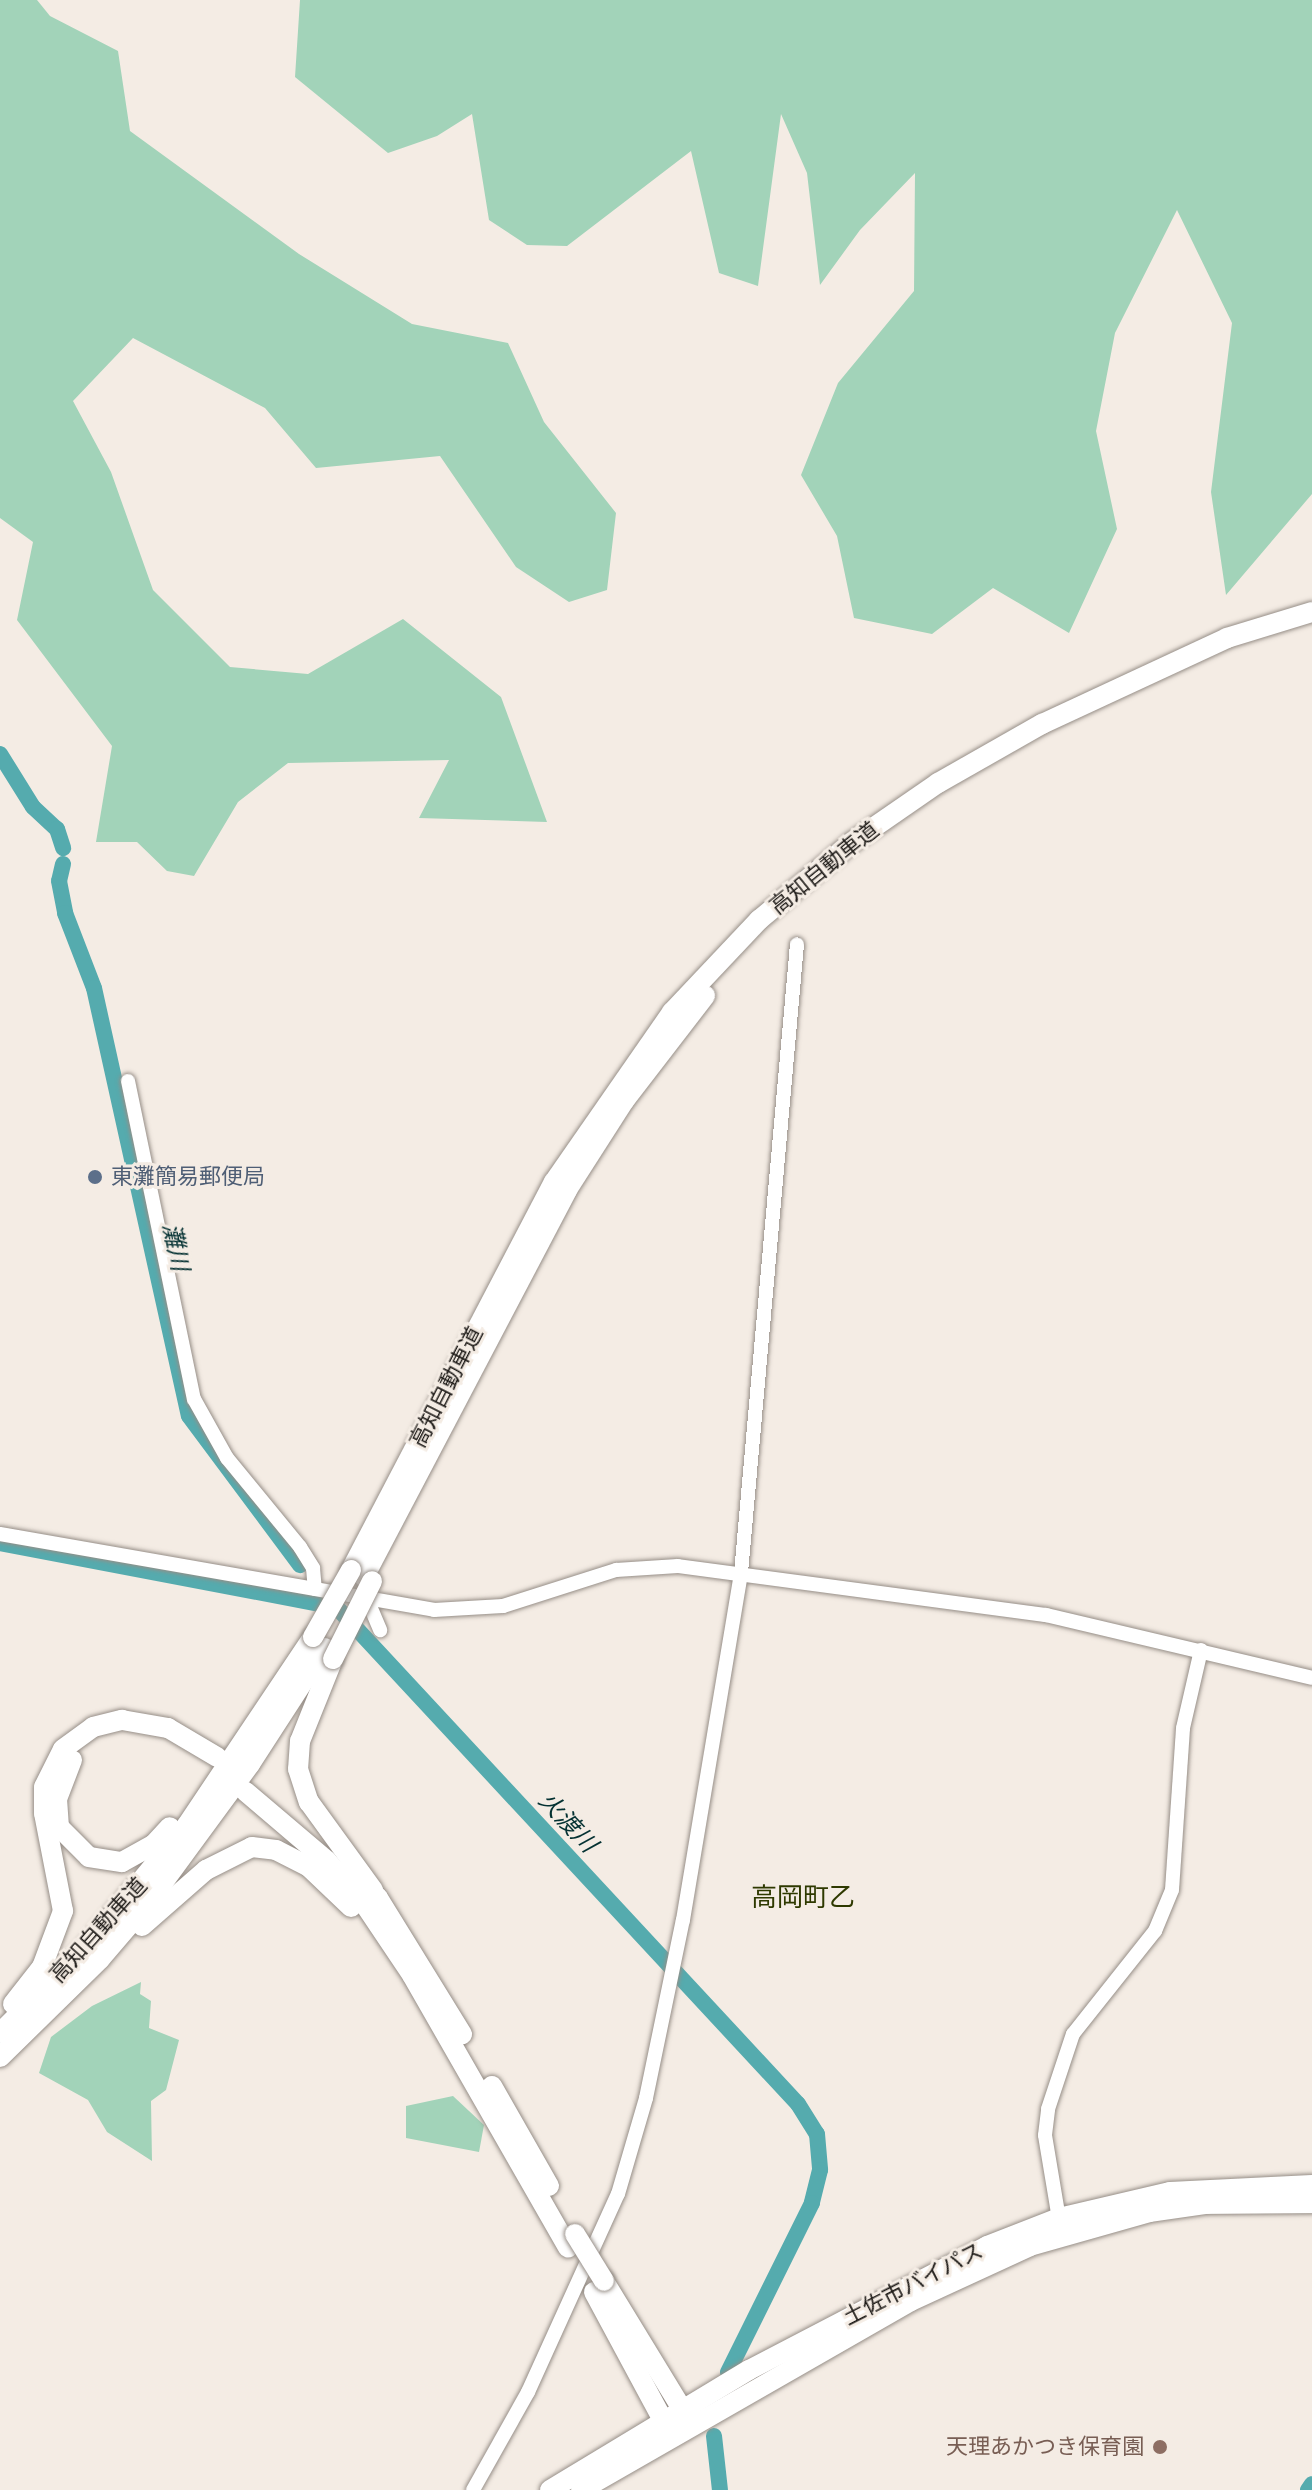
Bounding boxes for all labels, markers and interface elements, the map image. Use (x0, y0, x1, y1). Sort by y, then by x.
street label: 高知自動車道 (764, 816, 884, 920)
place label: 東灘簡易郵便局 (111, 1164, 265, 1190)
marker: 東灘簡易郵便局 (86, 1168, 104, 1186)
water label: 灘川 (157, 1221, 195, 1273)
street label: 高知自動車道 (404, 1322, 488, 1452)
water label: 火渡川 (533, 1786, 603, 1858)
street label: 高知自動車道 (44, 1872, 152, 1988)
district label: 高岡町乙 (751, 1882, 855, 1914)
street label: 土佐市バイパス (838, 2237, 988, 2331)
place label: 天理あかつき保育園 (946, 2434, 1144, 2460)
marker: 天理あかつき保育園 (1151, 2438, 1169, 2456)

